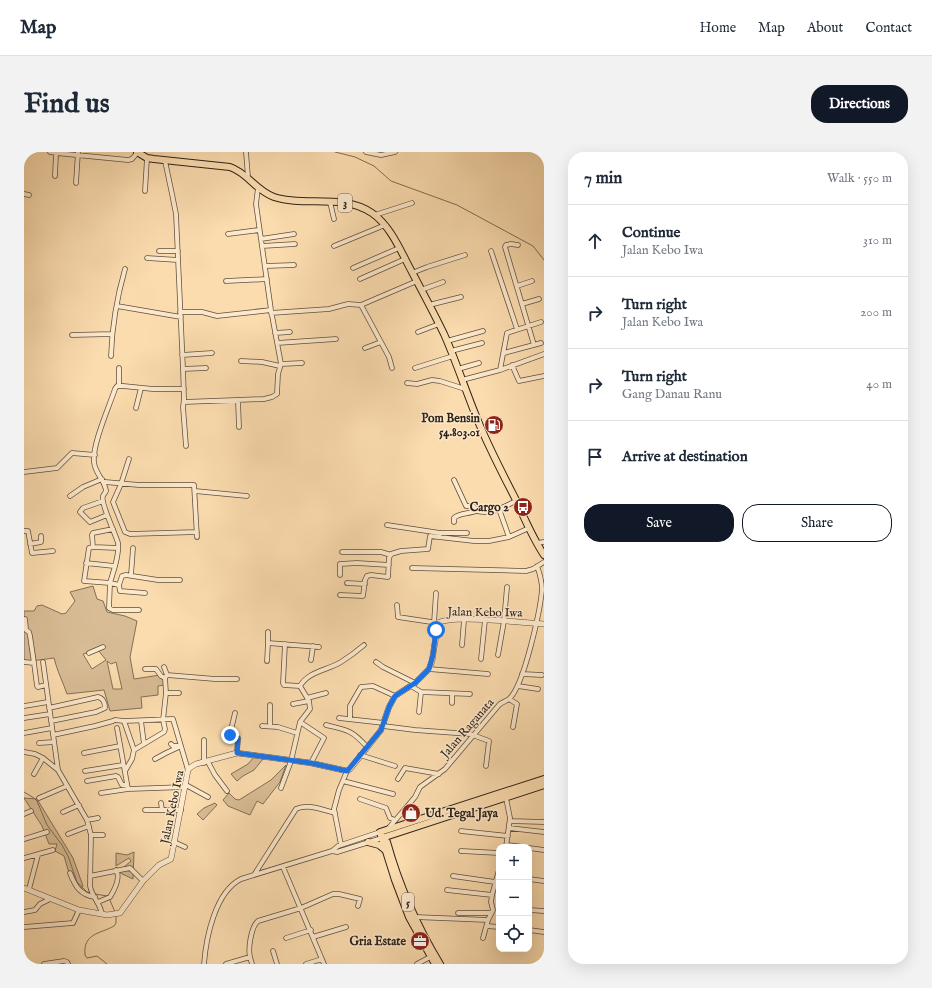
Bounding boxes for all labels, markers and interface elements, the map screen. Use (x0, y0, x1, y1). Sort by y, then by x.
text: Map (20, 16, 56, 40)
text: Home (700, 19, 736, 37)
text: Map (758, 19, 785, 37)
text: About (807, 19, 843, 37)
text: Contact (865, 19, 912, 37)
button: Directions (811, 85, 908, 123)
text: Find us (24, 87, 110, 122)
text: 7 min (584, 168, 622, 189)
text: Walk · 550 m (827, 170, 892, 187)
road number: 3 (338, 194, 352, 212)
text: Continue (622, 223, 680, 242)
icon: ahead (584, 230, 606, 252)
text: 310 m (863, 232, 892, 249)
text: Jalan Kebo Iwa (622, 242, 703, 259)
text: Turn right (622, 295, 687, 314)
icon: right (584, 302, 606, 324)
text: 200 m (860, 304, 892, 321)
text: Jalan Kebo Iwa (622, 314, 703, 331)
text: Turn right (622, 367, 687, 386)
icon: right (584, 374, 606, 396)
text: 40 m (866, 376, 892, 393)
text: Gang Danau Ranu (622, 386, 722, 403)
place label: Pom Bensin 54.803.01 (421, 411, 481, 440)
fuel station icon: Pom Bensin 54.803.01 (483, 414, 505, 436)
icon: arrive (584, 446, 606, 468)
text: Arrive at destination (622, 447, 748, 466)
bus stop icon: Cargo 2 (512, 496, 534, 518)
place label: Cargo 2 (470, 500, 509, 516)
button: Save (584, 504, 734, 542)
button: Share (742, 504, 892, 542)
street label: Jalan Kebo Iwa (445, 604, 523, 622)
route start (427, 621, 445, 639)
street label: Jalan Raganata (436, 695, 499, 763)
route end (221, 726, 239, 744)
street label: Jalan Kebo Iwa (157, 768, 189, 847)
shop icon: Ud. Tegal Jaya (400, 802, 422, 824)
place label: Ud. Tegal Jaya (424, 806, 499, 822)
map controls (496, 844, 532, 952)
button: + (496, 844, 532, 880)
button: − (496, 880, 532, 916)
road number: 5 (402, 893, 414, 911)
button: locate (496, 916, 532, 952)
office icon: Gria Estate (409, 930, 431, 952)
place label: Gria Estate (350, 934, 406, 949)

